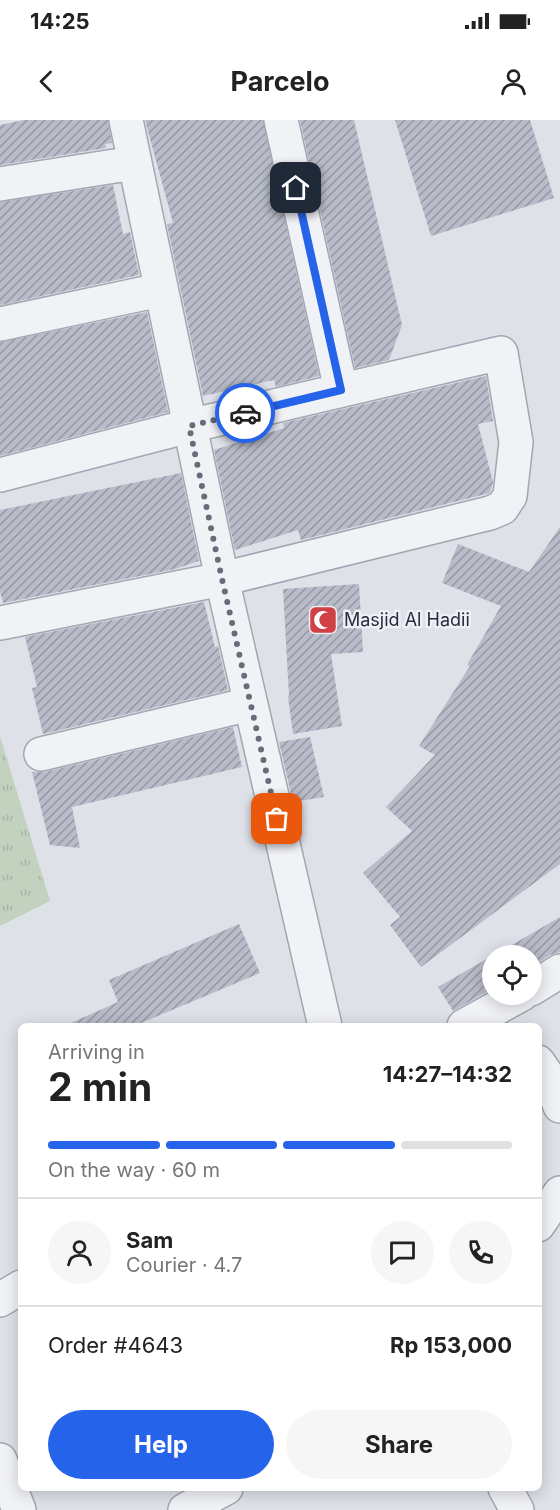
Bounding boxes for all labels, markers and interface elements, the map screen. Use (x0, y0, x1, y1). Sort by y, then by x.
text: 14:25 (30, 8, 90, 34)
icon: back (30, 65, 63, 98)
text: Parcelo (230, 65, 330, 98)
icon: person (497, 65, 530, 98)
pin (270, 162, 321, 213)
icon: home (279, 171, 312, 204)
courier (215, 383, 275, 443)
icon: car (229, 397, 262, 430)
mosque icon: Masjid Al Hadii (307, 604, 339, 636)
place label: Masjid Al Hadii (344, 609, 470, 630)
pin (251, 793, 302, 844)
icon: bag (260, 802, 293, 835)
map controls (482, 945, 542, 1005)
button: locate (482, 945, 542, 1005)
text: Arriving in (48, 1040, 145, 1064)
text: 14:27–14:32 (383, 1061, 512, 1087)
text: 2 min (48, 1063, 152, 1110)
text: On the way · 60 m (48, 1158, 220, 1182)
button: person (48, 1221, 111, 1284)
button: chat (371, 1221, 434, 1284)
button: phone (449, 1221, 512, 1284)
text: Sam (126, 1227, 173, 1253)
text: Courier · 4.7 (126, 1253, 242, 1277)
text: Order #4643 (48, 1332, 183, 1358)
text: Rp 153,000 (390, 1332, 512, 1358)
button: Help (48, 1410, 274, 1479)
button: Share (286, 1410, 512, 1479)

